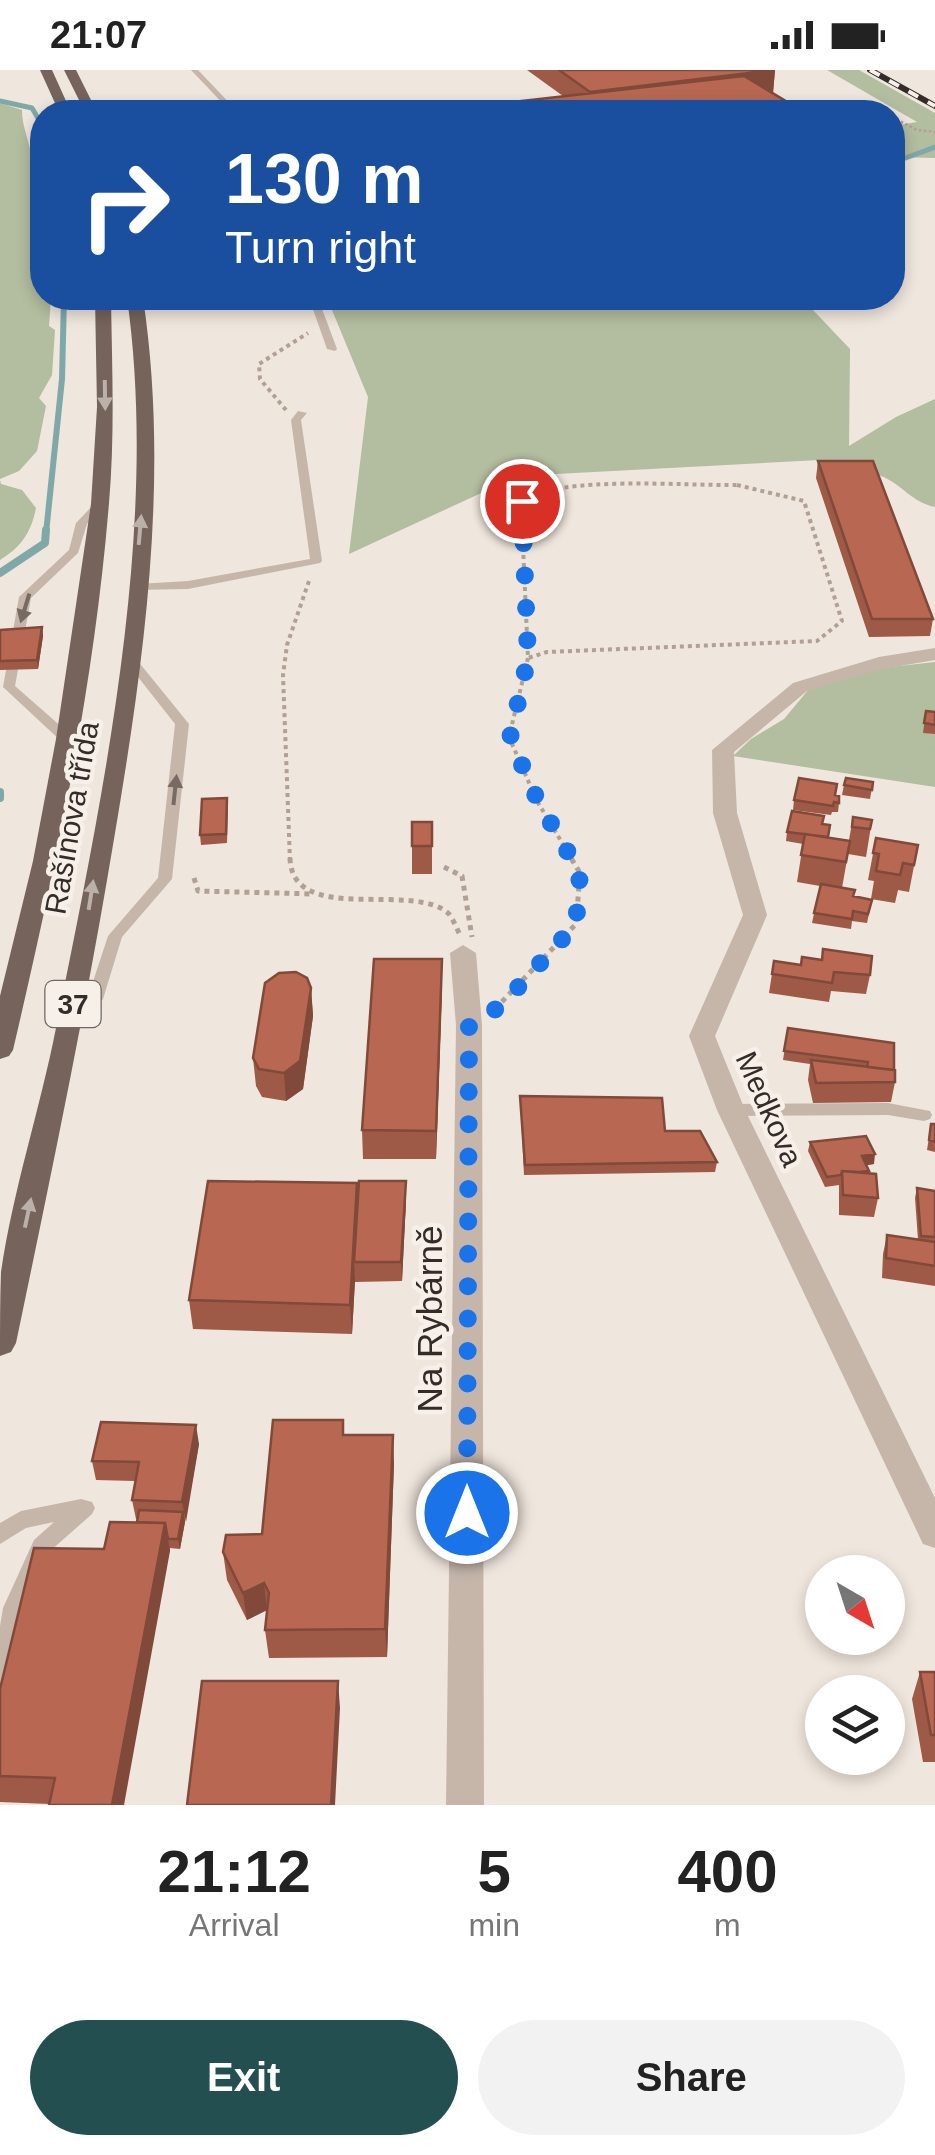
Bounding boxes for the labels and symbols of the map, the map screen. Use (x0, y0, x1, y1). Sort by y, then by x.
one-way arrow (97, 379, 113, 411)
pin (480, 459, 565, 544)
one-way arrow (132, 514, 148, 546)
one-way arrow (17, 593, 32, 624)
street label: Rašínova třída (38, 719, 105, 917)
one-way arrow (167, 774, 183, 805)
one-way arrow (84, 878, 99, 910)
road number: 37 (46, 981, 100, 1027)
street label: Medkova (730, 1046, 809, 1171)
one-way arrow (21, 1198, 37, 1229)
street label: Na Rybárně (410, 1226, 449, 1412)
position arrow (415, 1461, 519, 1565)
north arrow (805, 1555, 905, 1655)

